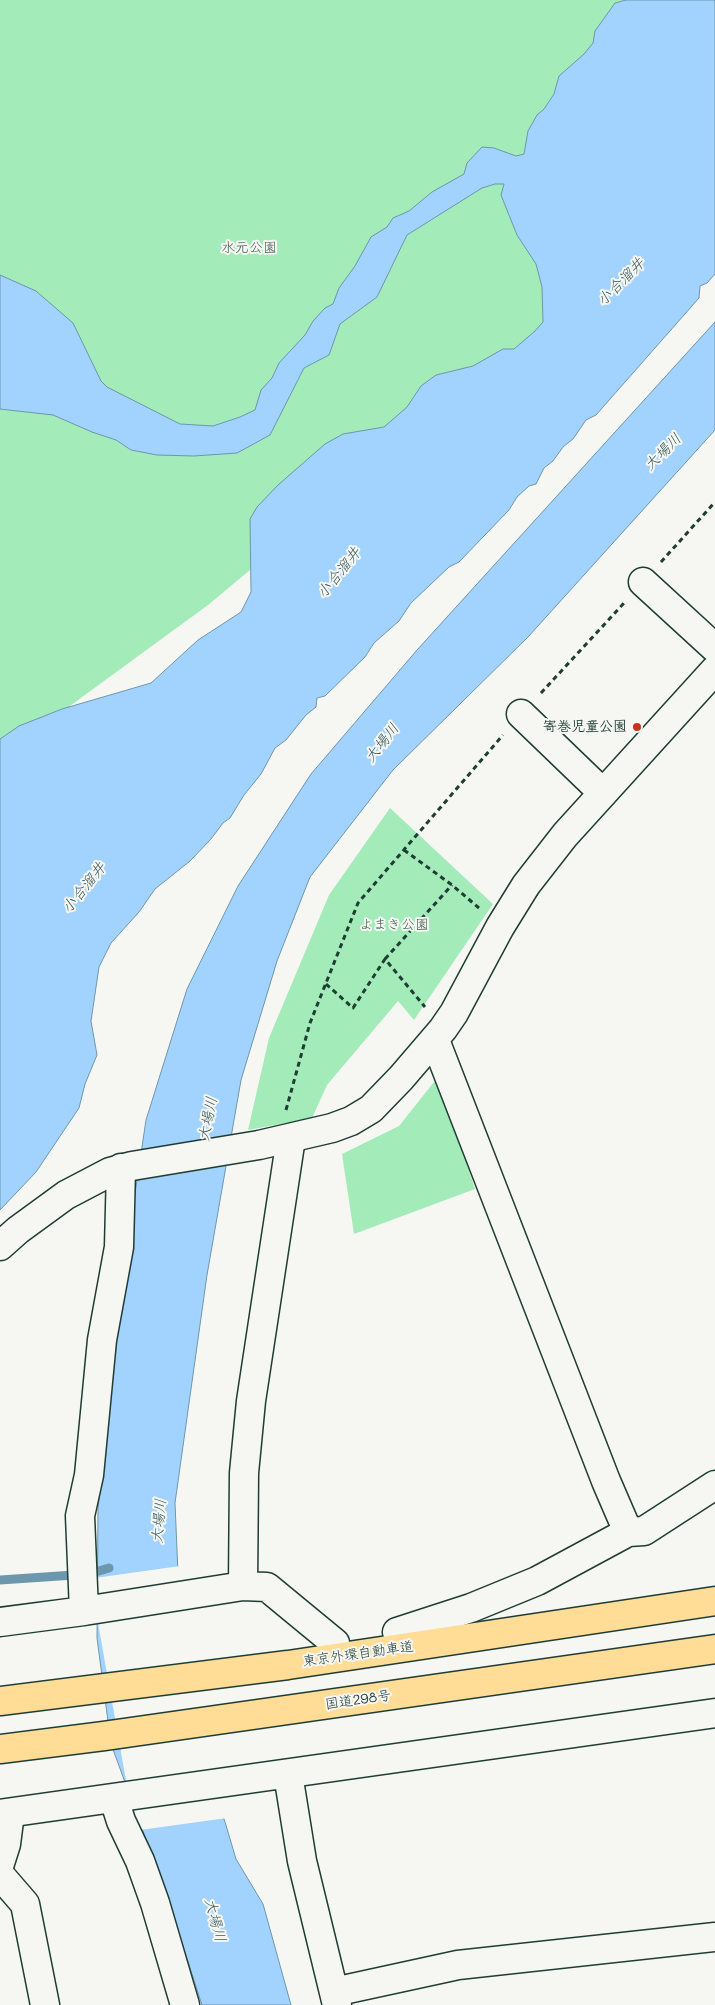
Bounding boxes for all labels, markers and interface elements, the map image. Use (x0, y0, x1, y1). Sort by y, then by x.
park label: 水元公園 (221, 240, 277, 256)
water label: 小合溜井 (593, 254, 649, 310)
water label: 大場川 (641, 430, 685, 474)
water label: 小合溜井 (313, 544, 365, 602)
place label: 寄巻児童公園 (543, 719, 627, 735)
water label: 大場川 (361, 720, 403, 766)
marker: 寄巻児童公園 (631, 721, 643, 733)
water label: 小合溜井 (58, 859, 110, 917)
park label: よまき公園 (359, 917, 429, 933)
water label: 大場川 (195, 1095, 221, 1143)
water label: 大場川 (148, 1498, 170, 1544)
street label: 東京外環自動車道 (301, 1638, 415, 1670)
street label: 国道298号 (324, 1687, 392, 1713)
water label: 大場川 (200, 1896, 230, 1944)

